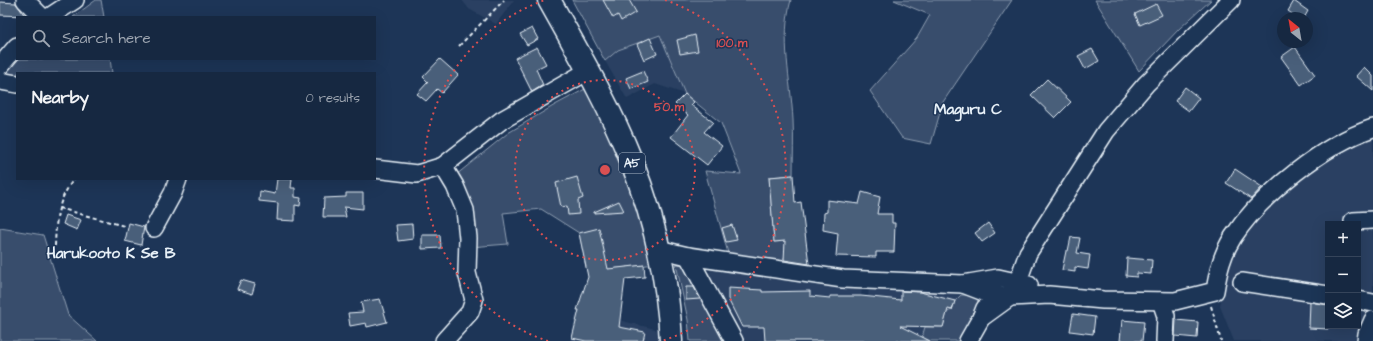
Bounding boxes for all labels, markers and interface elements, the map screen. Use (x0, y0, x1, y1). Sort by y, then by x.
north arrow (1277, 12, 1313, 48)
search box (16, 16, 376, 60)
icon: search (30, 27, 52, 49)
text: Search here (62, 28, 151, 49)
text: 100 m (717, 35, 748, 52)
text: Nearby (32, 86, 89, 110)
text: 0 results (305, 89, 360, 107)
text: 50 m (654, 99, 685, 116)
district label: Maguru C (934, 99, 1002, 122)
road number: A5 (619, 153, 645, 173)
centre of rings (598, 163, 612, 177)
map controls (1325, 221, 1361, 329)
button: + (1325, 221, 1361, 257)
district label: Harukooto K Se B (47, 243, 176, 264)
button: − (1325, 257, 1361, 293)
button: layers (1325, 293, 1361, 329)

